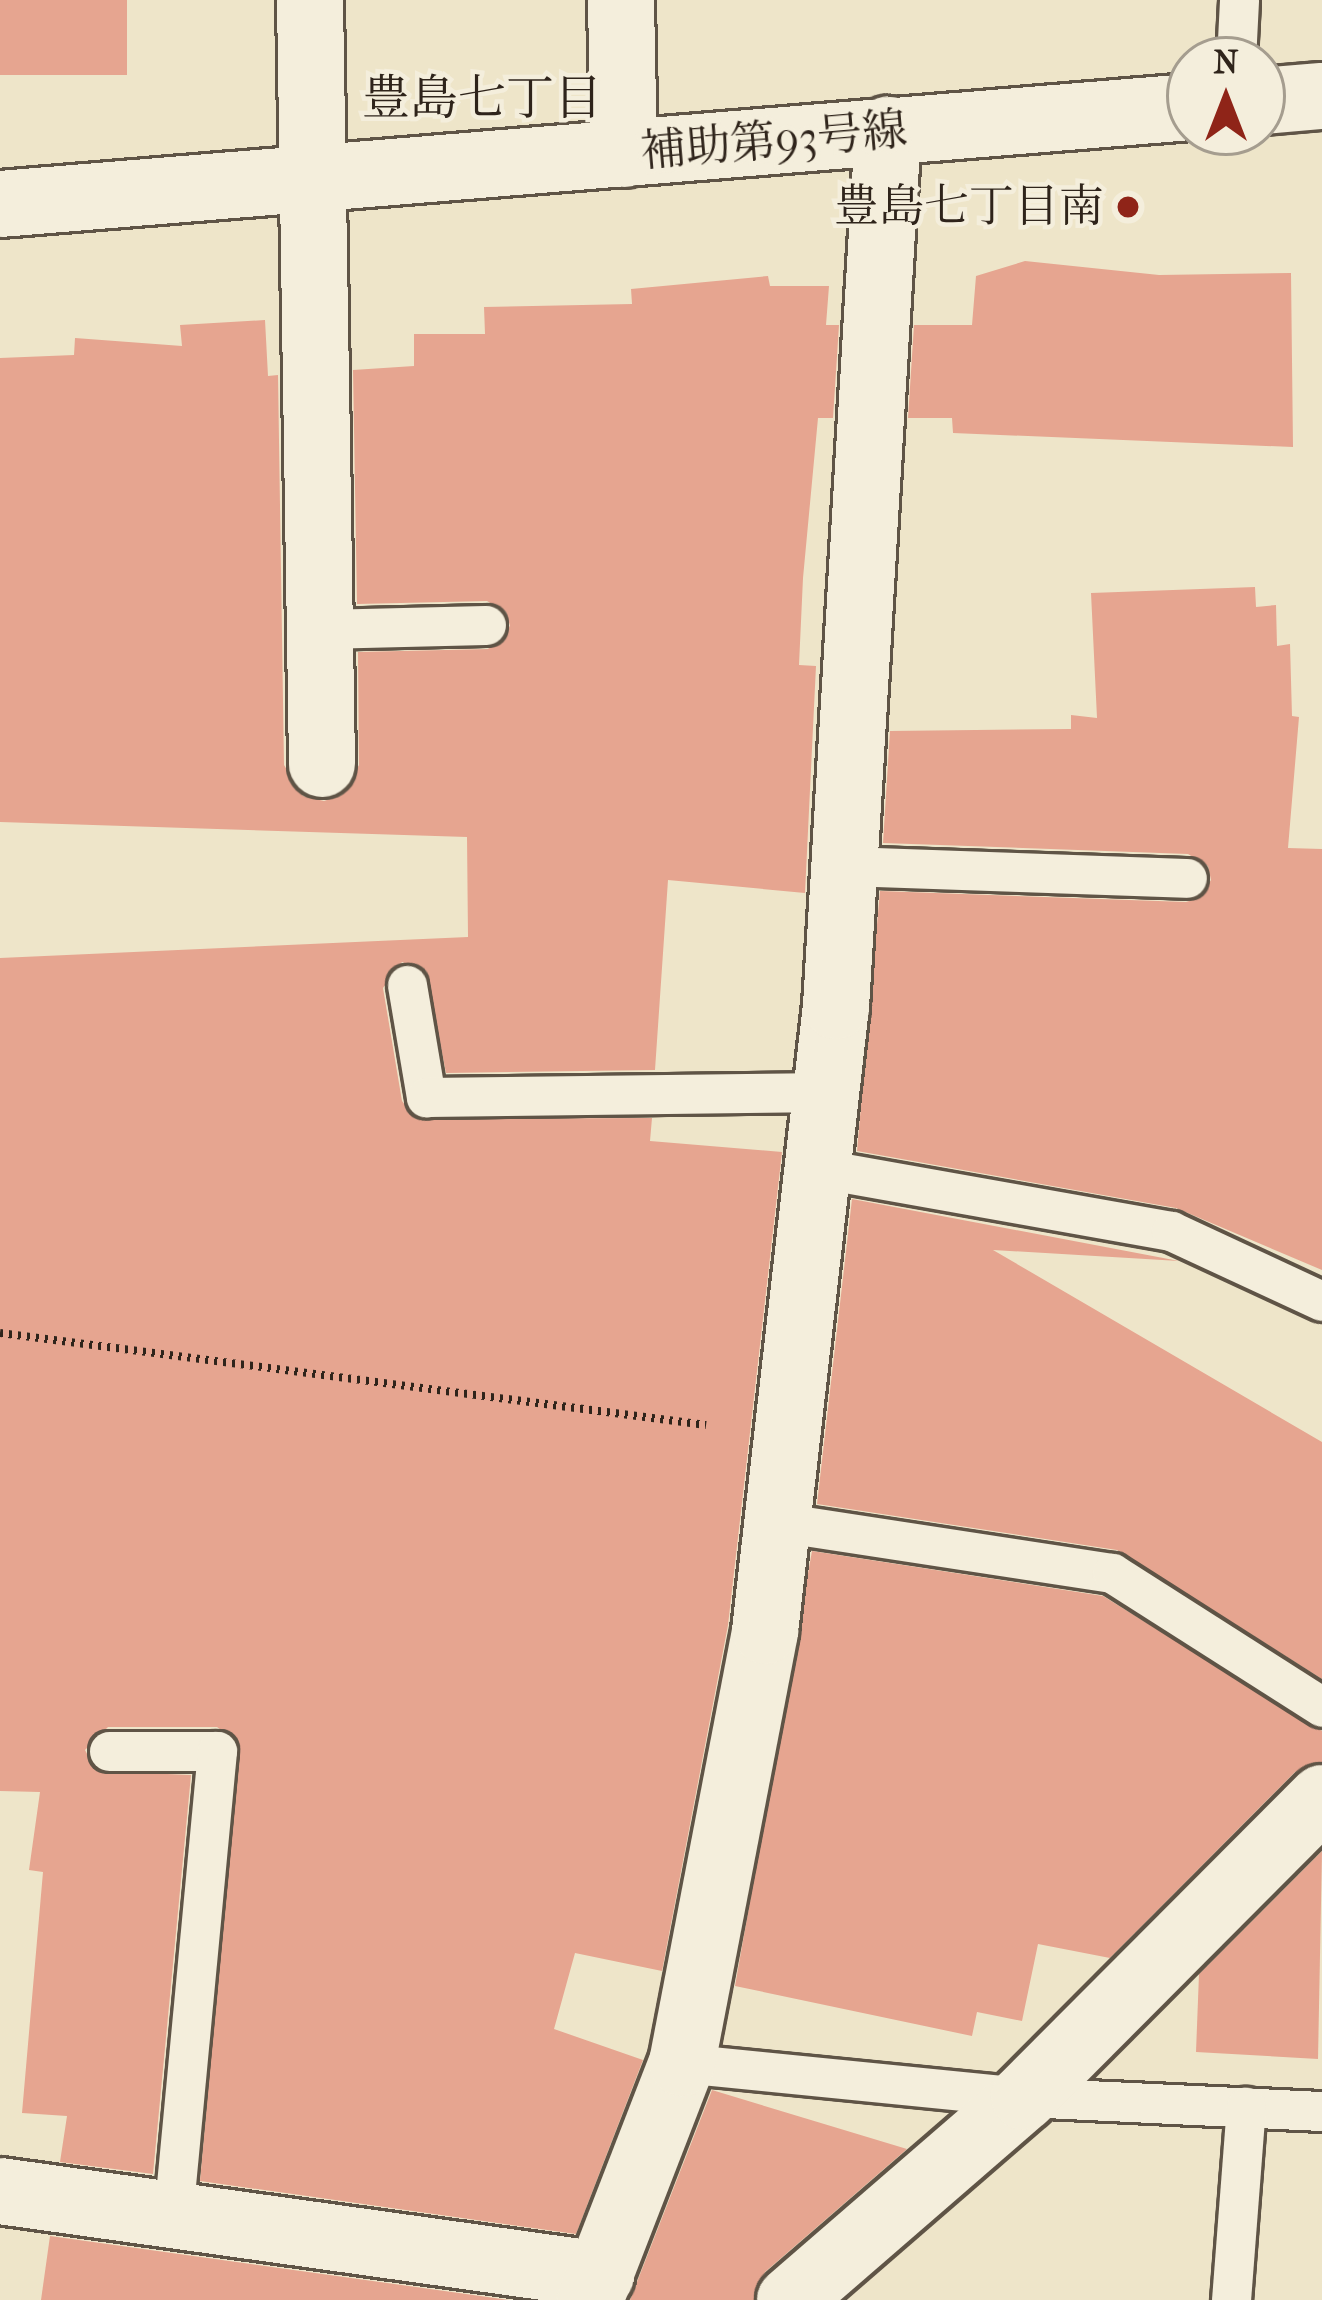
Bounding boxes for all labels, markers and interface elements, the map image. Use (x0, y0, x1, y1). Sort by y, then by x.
north arrow (1166, 36, 1286, 156)
text: N (1213, 43, 1239, 82)
district label: 豊島七丁目 (362, 70, 602, 128)
street label: 補助第93号線 (639, 102, 909, 180)
place label: 豊島七丁目南 (834, 180, 1104, 234)
marker: 豊島七丁目南 (1115, 194, 1141, 220)

